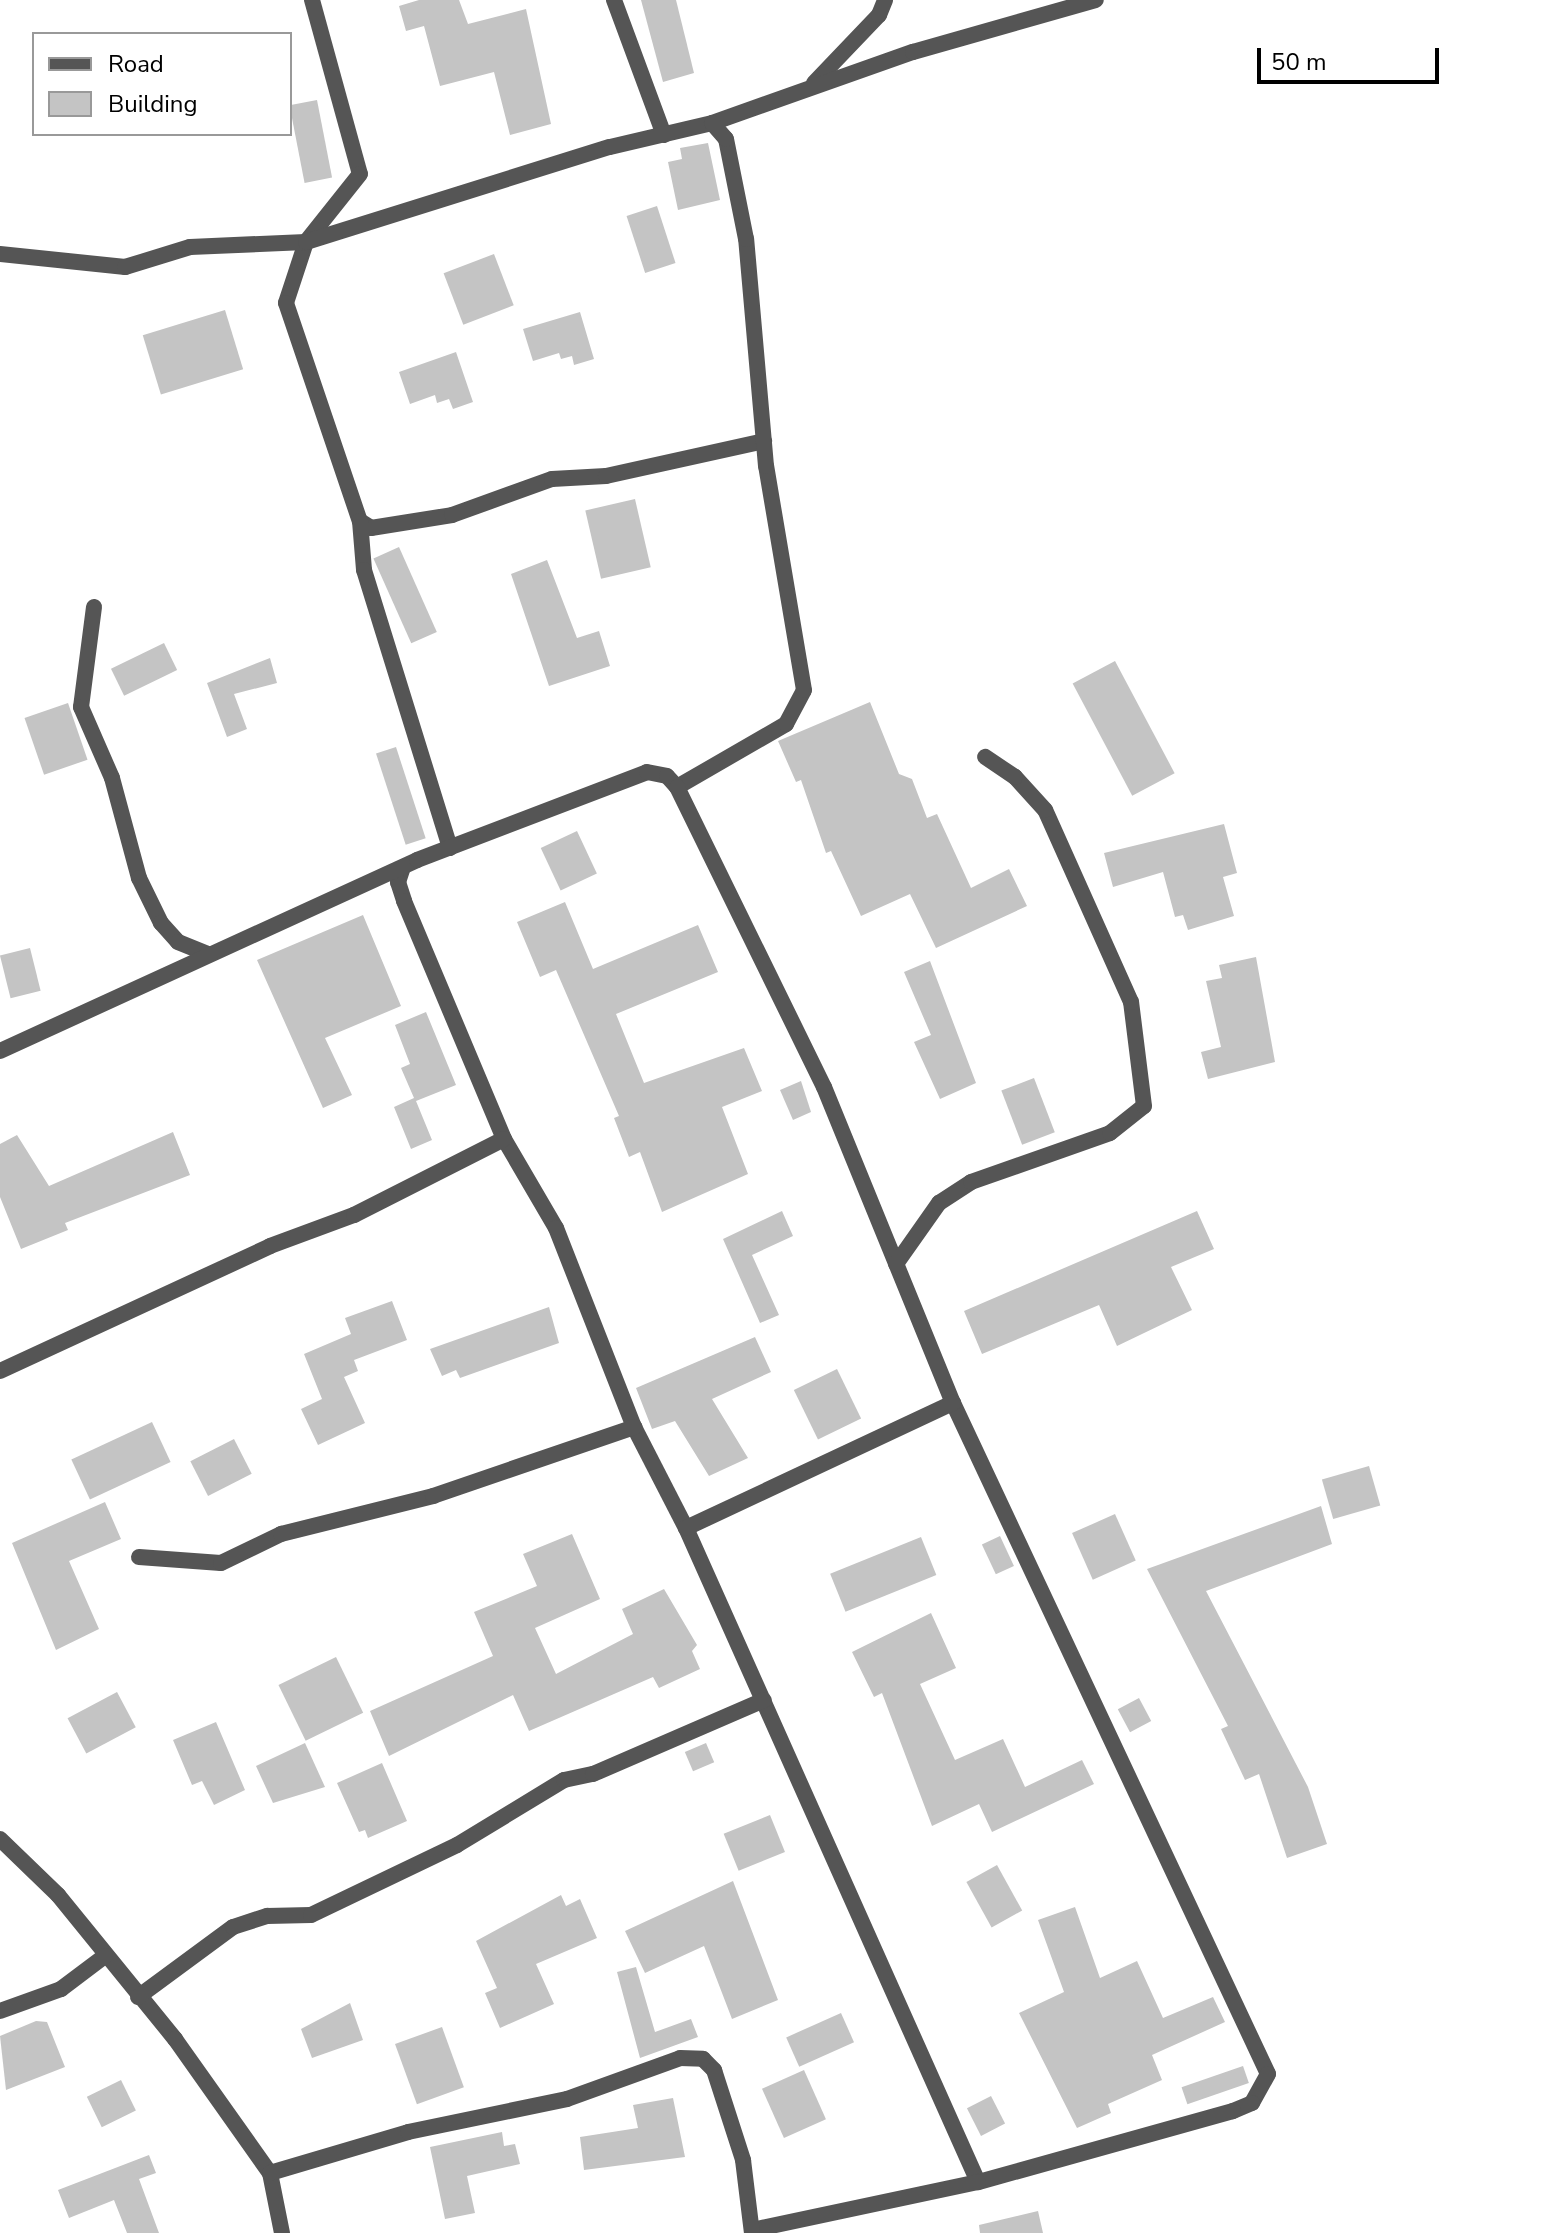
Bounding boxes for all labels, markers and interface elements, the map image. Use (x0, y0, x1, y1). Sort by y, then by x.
legend (32, 32, 292, 136)
scale bar (1261, 32, 1443, 82)
text: 50 m (1271, 46, 1327, 78)
text: Road (108, 48, 164, 80)
text: Building (108, 88, 198, 120)

